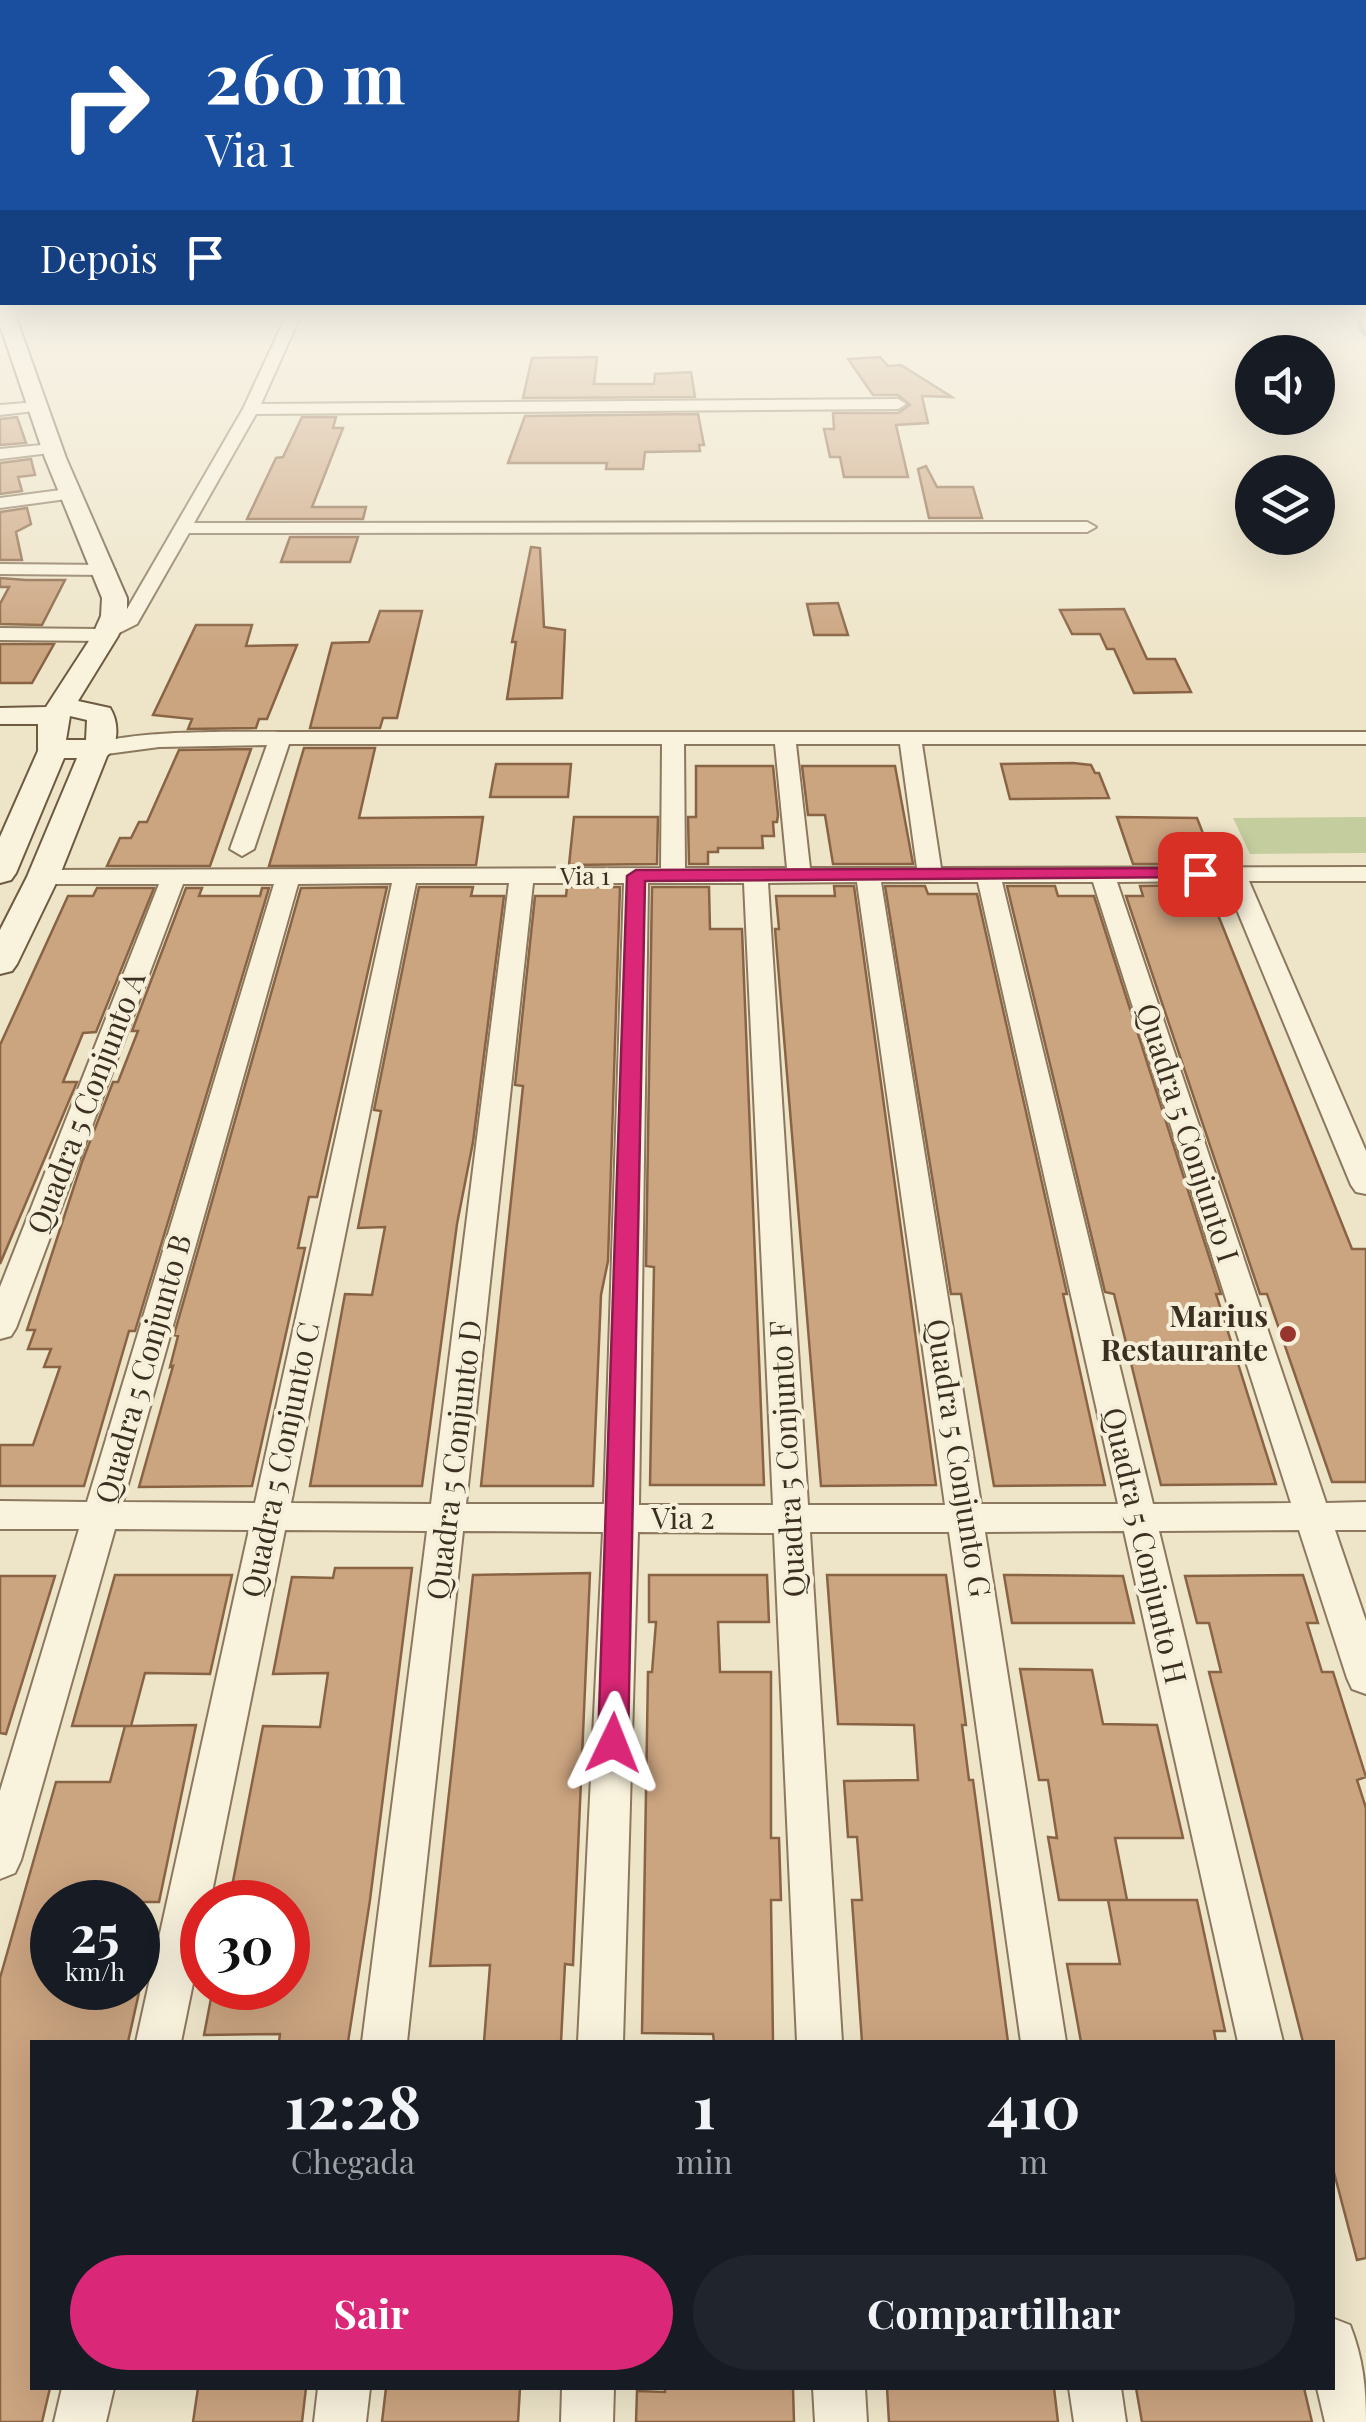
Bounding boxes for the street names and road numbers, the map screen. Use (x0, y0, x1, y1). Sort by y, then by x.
street label: Via 1 (559, 858, 610, 891)
street label: Quadra 5 Conjunto A (17, 964, 154, 1239)
street label: Quadra 5 Conjunto I (1128, 998, 1250, 1267)
street label: Quadra 5 Conjunto B (84, 1229, 200, 1508)
street label: Quadra 5 Conjunto G (918, 1316, 1002, 1600)
street label: Quadra 5 Conjunto C (230, 1318, 328, 1601)
street label: Quadra 5 Conjunto D (416, 1318, 490, 1602)
street label: Quadra 5 Conjunto F (759, 1320, 813, 1598)
street label: Quadra 5 Conjunto H (1095, 1403, 1197, 1688)
street label: Via 2 (650, 1497, 715, 1537)

